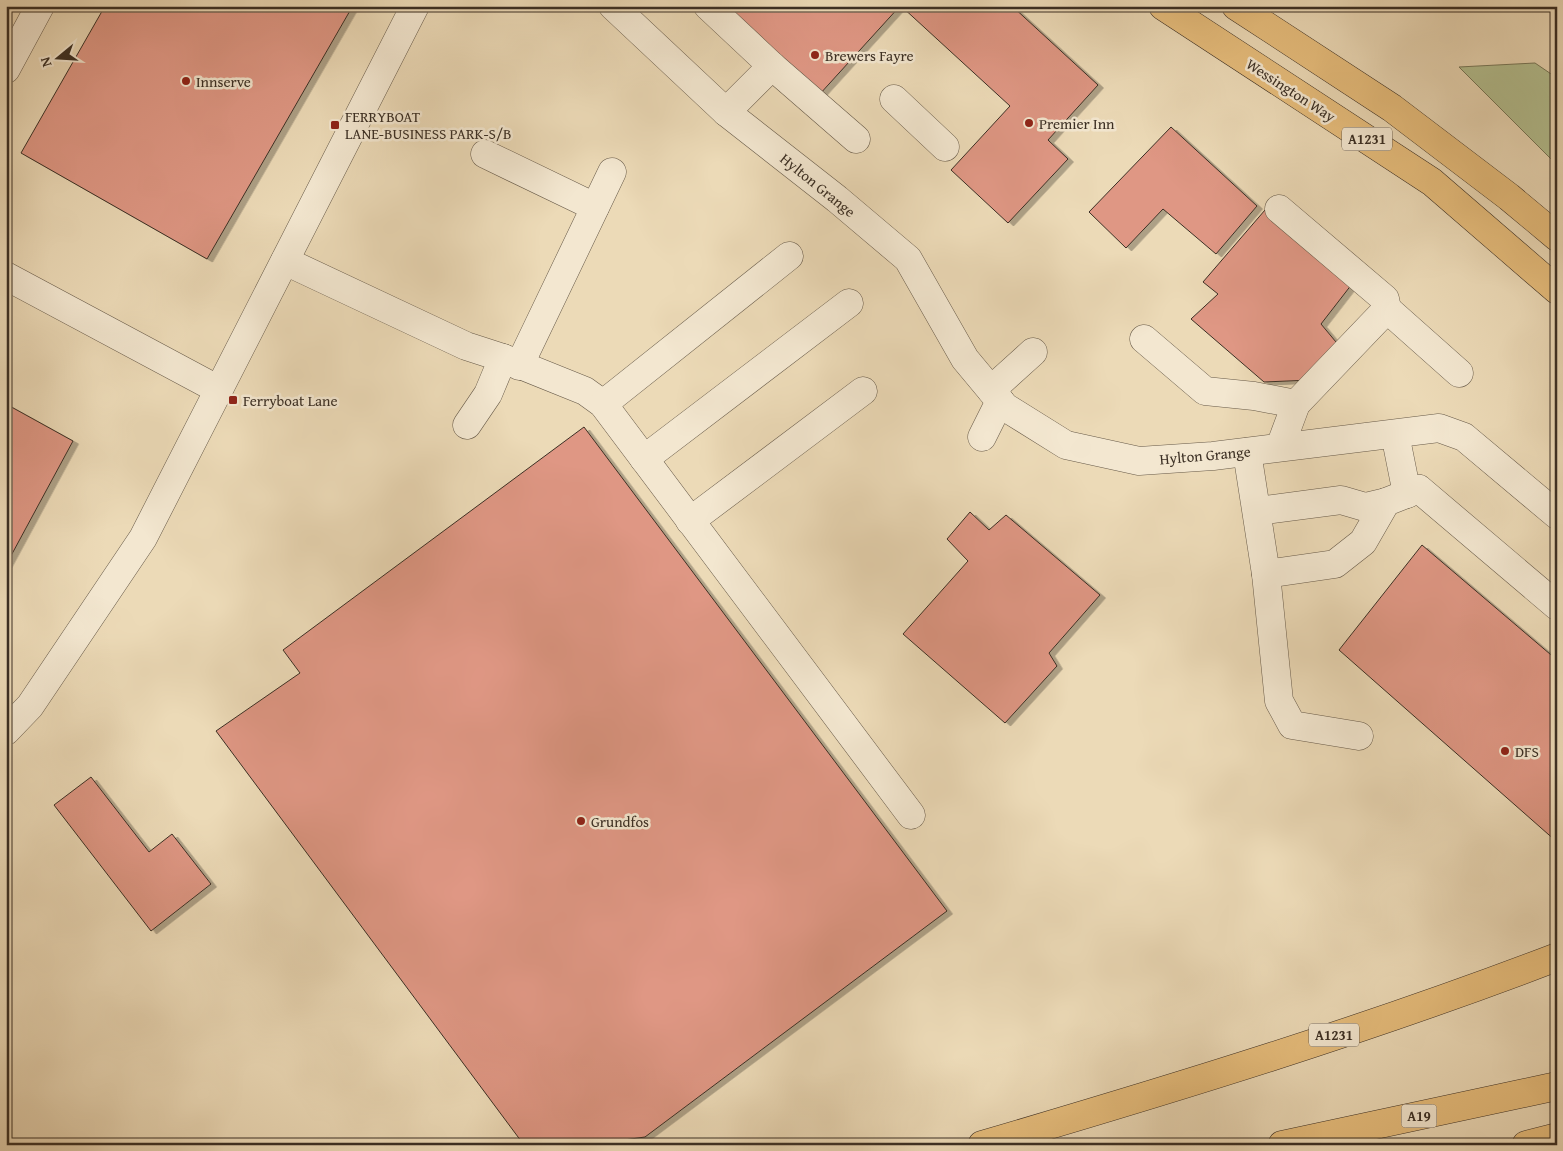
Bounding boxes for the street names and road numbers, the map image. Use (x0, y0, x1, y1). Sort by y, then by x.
street label: Wessington Way (1242, 53, 1340, 127)
road number: A1231 (1342, 128, 1392, 150)
street label: Hylton Grange (776, 148, 860, 222)
street label: Hylton Grange (1159, 441, 1251, 469)
road number: A1231 (1309, 1024, 1359, 1046)
road number: A19 (1402, 1104, 1436, 1128)

